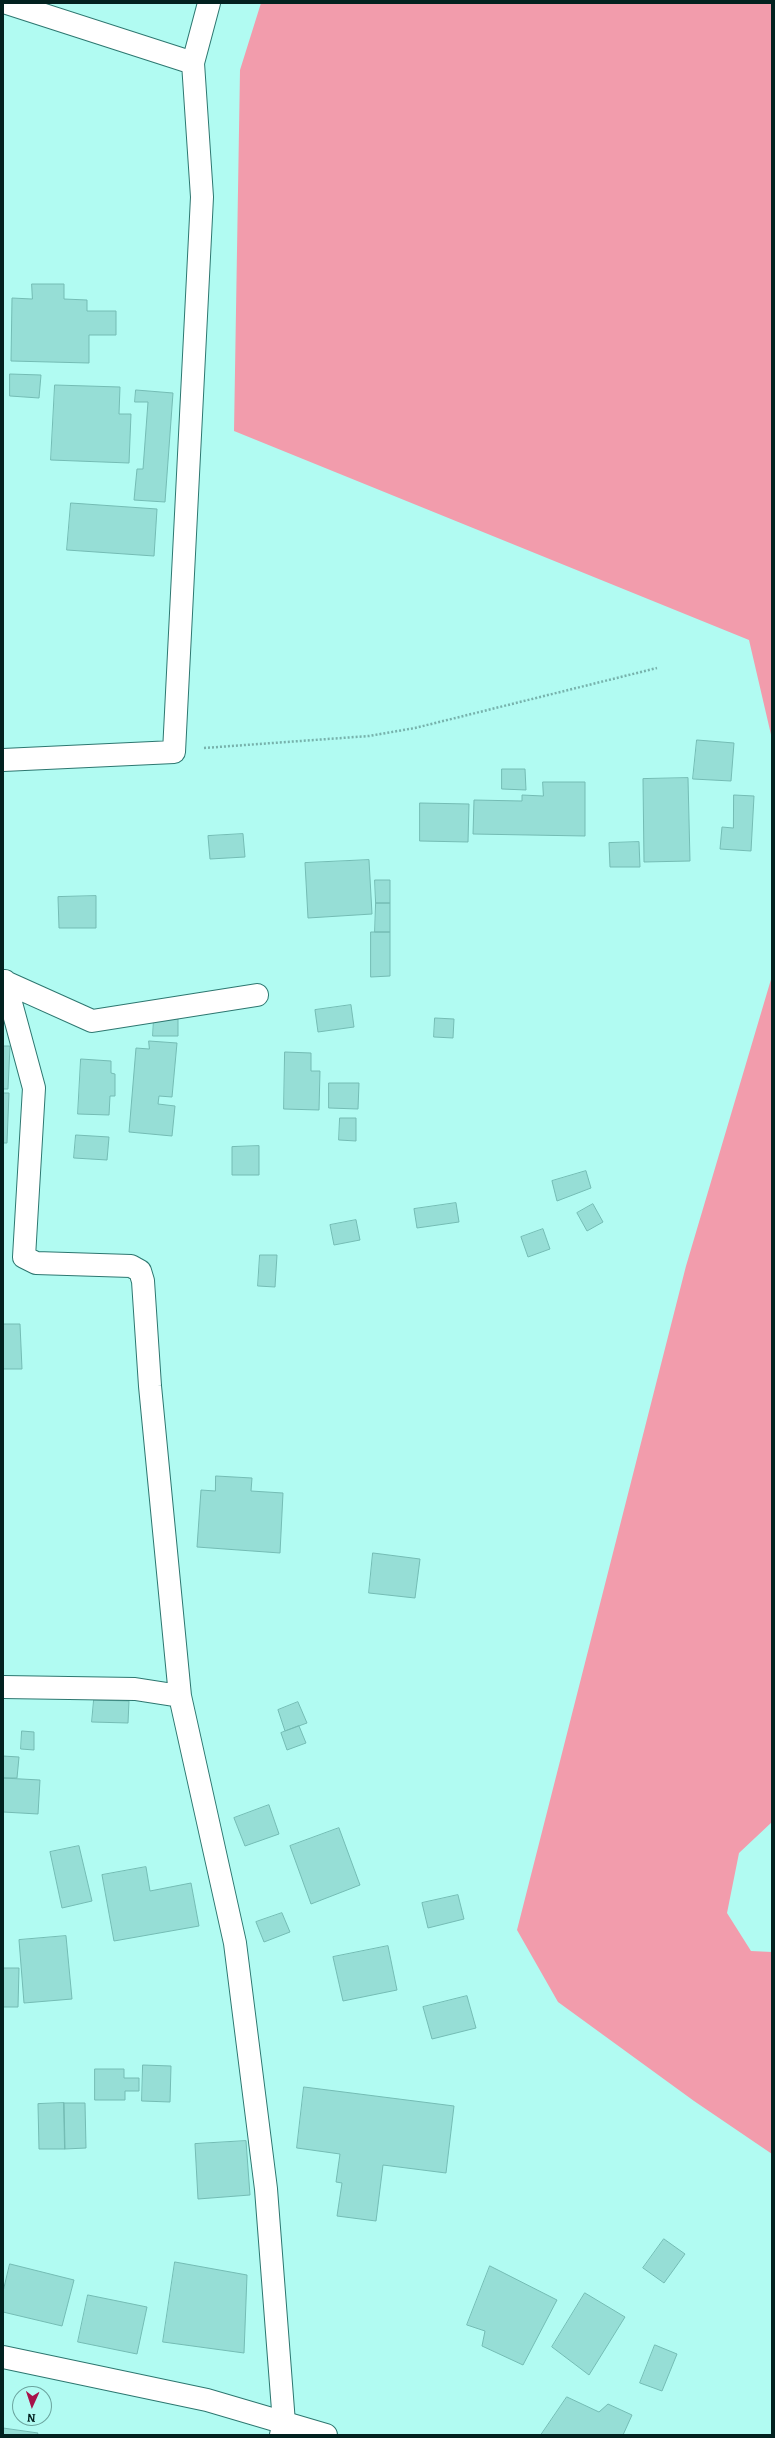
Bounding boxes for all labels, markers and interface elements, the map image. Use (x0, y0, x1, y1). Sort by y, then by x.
north arrow (12, 2386, 52, 2426)
text: N (27, 2411, 36, 2424)

